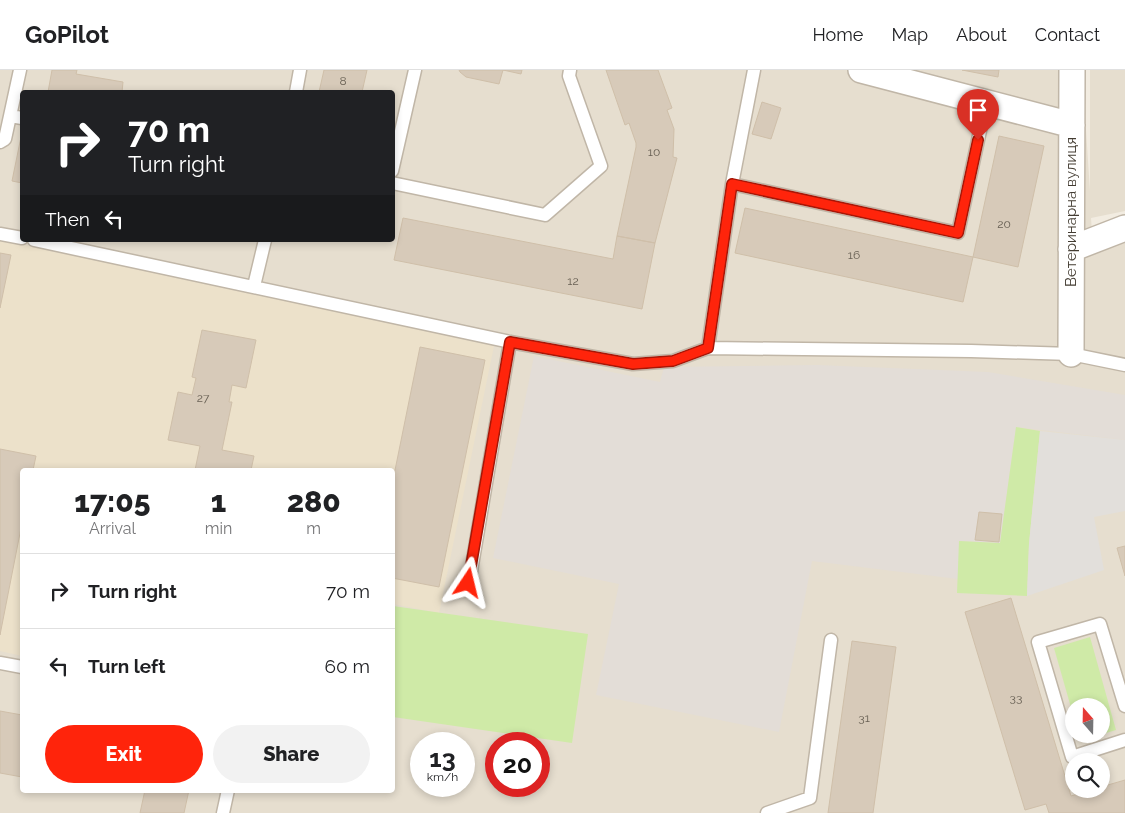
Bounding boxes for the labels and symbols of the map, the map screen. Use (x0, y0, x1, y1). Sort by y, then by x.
house number: 8 (339, 74, 347, 88)
pin (957, 89, 999, 140)
street label: Ветеринарна вулиця (1062, 137, 1080, 287)
house number: 10 (648, 145, 660, 159)
house number: 20 (997, 217, 1011, 231)
house number: 16 (848, 248, 860, 262)
house number: 12 (567, 274, 579, 288)
house number: 27 (197, 391, 210, 405)
position arrow (441, 556, 493, 608)
house number: 33 (1010, 691, 1022, 705)
north arrow (1065, 698, 1110, 742)
house number: 31 (858, 711, 870, 725)
speed limit sign: 20 (485, 732, 550, 797)

